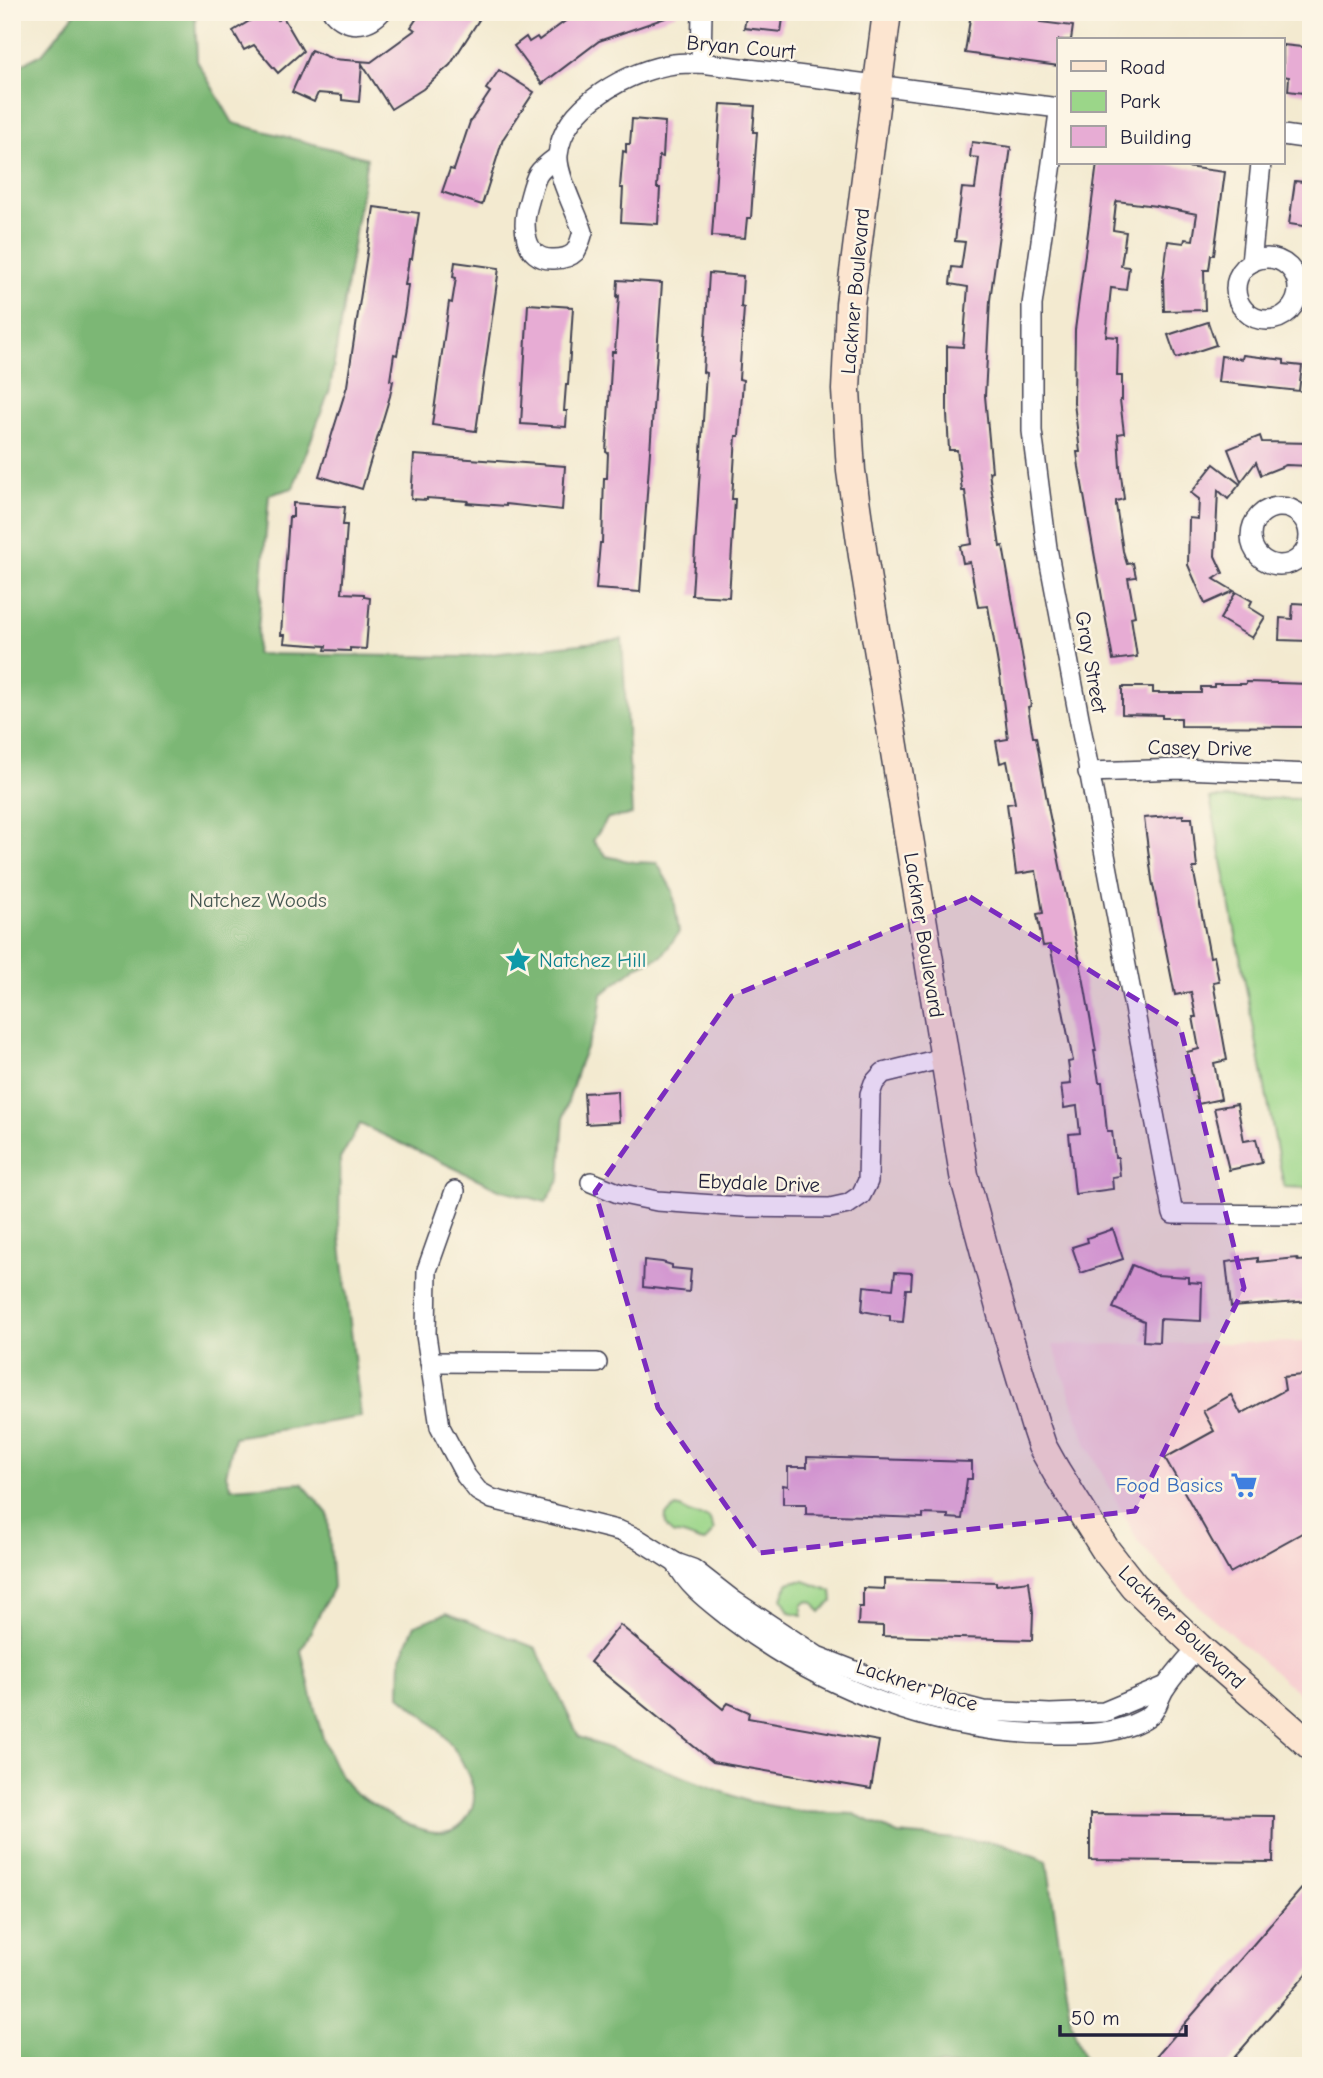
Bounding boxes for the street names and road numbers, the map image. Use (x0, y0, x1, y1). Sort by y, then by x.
street label: Bryan Court (686, 30, 797, 64)
street label: Lackner Boulevard (836, 207, 874, 375)
street label: Gray Street (1070, 609, 1112, 716)
street label: Casey Drive (1148, 735, 1252, 761)
street label: Lackner Boulevard (899, 851, 949, 1019)
street label: Ebydale Drive (698, 1169, 820, 1197)
street label: Lackner Boulevard (1114, 1560, 1250, 1694)
street label: Lackner Place (853, 1654, 981, 1716)

